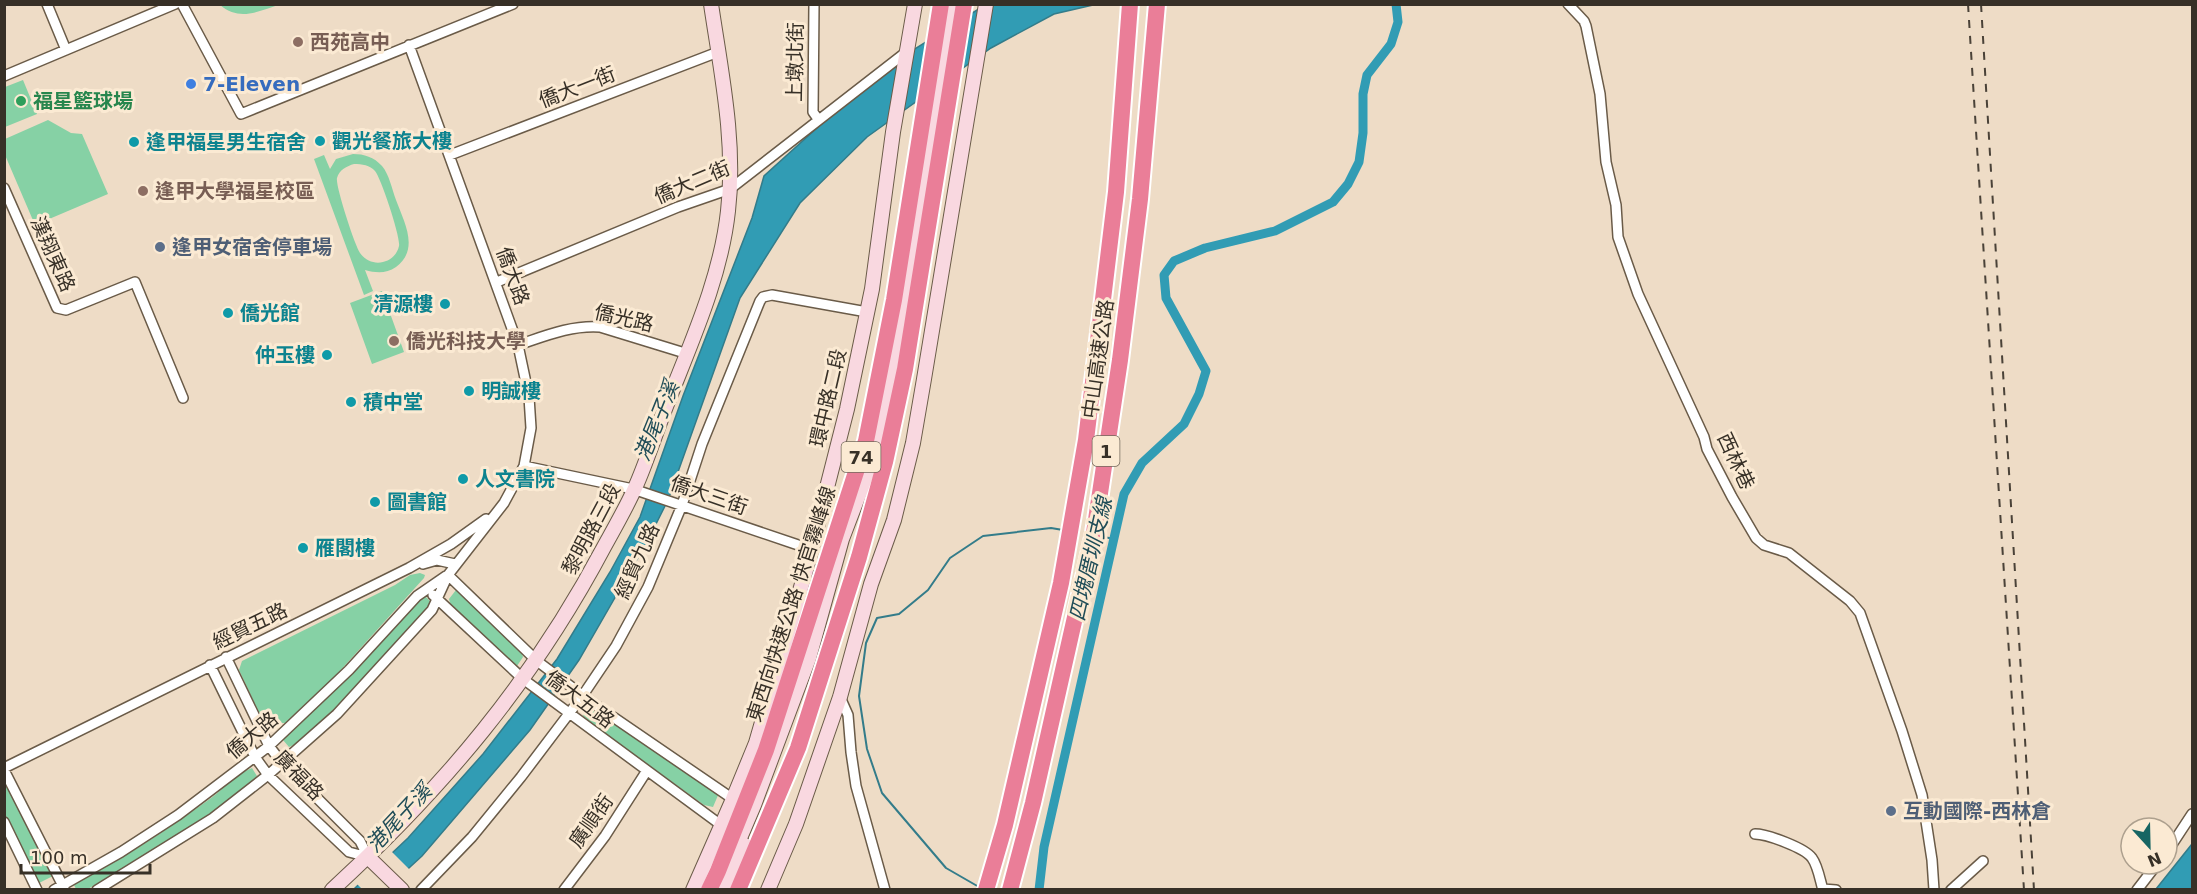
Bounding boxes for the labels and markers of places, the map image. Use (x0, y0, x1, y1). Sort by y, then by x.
place label: 西苑高中 (310, 30, 390, 54)
marker: 西苑高中 (291, 35, 305, 49)
place label: 7-Eleven (203, 72, 300, 96)
marker: 7-Eleven (184, 77, 198, 91)
place label: 福星籃球場 (33, 89, 133, 113)
marker: 福星籃球場 (14, 94, 28, 108)
place label: 觀光餐旅大樓 (332, 129, 452, 153)
place label: 逢甲福星男生宿舍 (146, 130, 306, 154)
marker: 觀光餐旅大樓 (313, 134, 327, 148)
marker: 逢甲福星男生宿舍 (127, 135, 141, 149)
place label: 逢甲大學福星校區 (155, 179, 315, 203)
marker: 逢甲大學福星校區 (136, 184, 150, 198)
place label: 逢甲女宿舍停車場 (172, 235, 332, 259)
marker: 逢甲女宿舍停車場 (153, 240, 167, 254)
place label: 清源樓 (373, 292, 433, 316)
marker: 清源樓 (438, 297, 452, 311)
place label: 僑光館 (240, 301, 300, 325)
marker: 僑光館 (221, 306, 235, 320)
place label: 僑光科技大學 (406, 329, 526, 353)
marker: 僑光科技大學 (387, 334, 401, 348)
place label: 仲玉樓 (255, 343, 315, 367)
marker: 仲玉樓 (320, 348, 334, 362)
place label: 明誠樓 (481, 379, 541, 403)
marker: 明誠樓 (462, 384, 476, 398)
place label: 積中堂 (363, 390, 423, 414)
marker: 積中堂 (344, 395, 358, 409)
place label: 人文書院 (475, 467, 555, 491)
marker: 人文書院 (456, 472, 470, 486)
place label: 圖書館 (387, 490, 447, 514)
marker: 圖書館 (368, 495, 382, 509)
place label: 雁閣樓 (315, 536, 375, 560)
marker: 雁閣樓 (296, 541, 310, 555)
place label: 互動國際-西林倉 (1903, 799, 2051, 823)
marker: 互動國際-西林倉 (1884, 804, 1898, 818)

